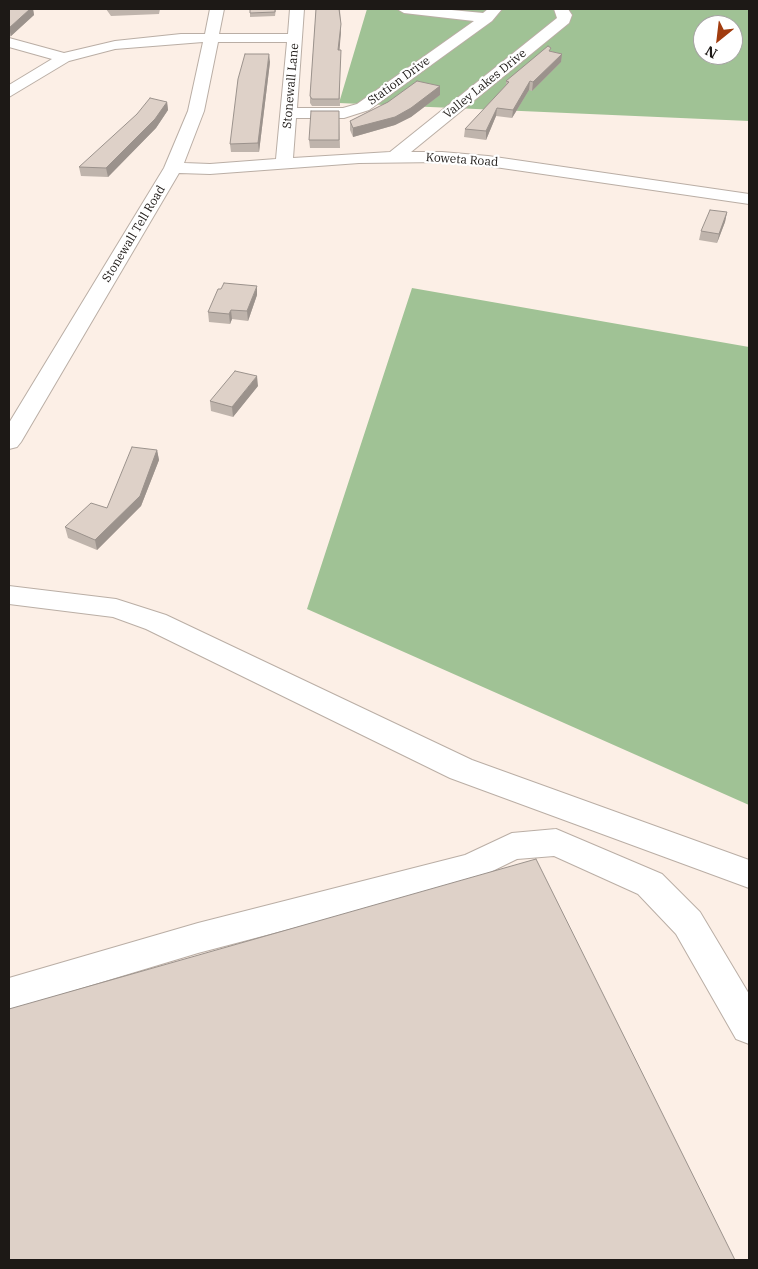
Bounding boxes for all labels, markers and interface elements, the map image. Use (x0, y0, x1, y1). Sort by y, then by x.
north arrow (693, 15, 743, 65)
text: N (702, 42, 720, 63)
street label: Stonewall Lane (280, 43, 302, 129)
street label: Valley Lakes Drive (441, 46, 529, 122)
street label: Station Drive (365, 54, 433, 108)
street label: Koweta Road (425, 150, 499, 170)
street label: Stonewall Tell Road (99, 183, 169, 285)

